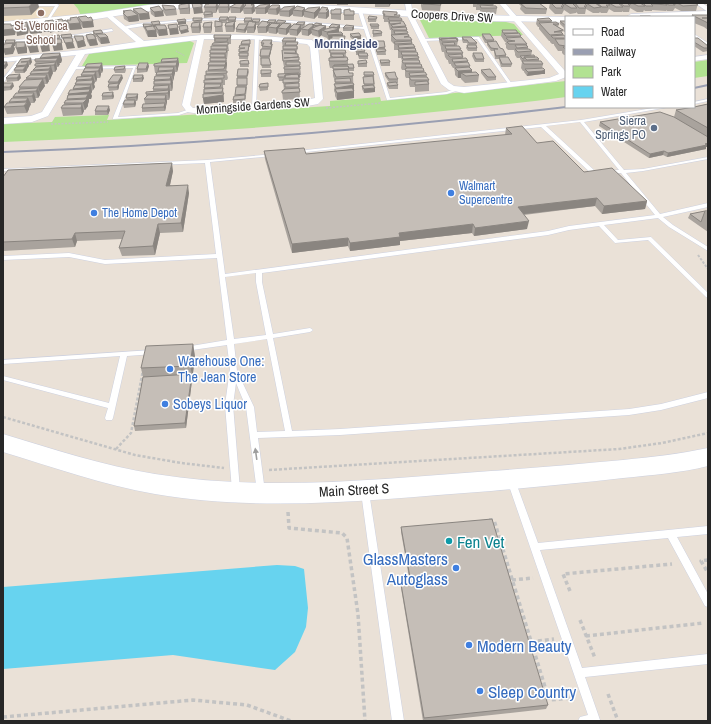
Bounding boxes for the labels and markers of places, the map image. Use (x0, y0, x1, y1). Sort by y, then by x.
marker: St. Veronica School (36, 8, 46, 18)
place label: St. Veronica School (14, 18, 68, 48)
place label: Sierra Springs PO (595, 113, 647, 143)
marker: Sierra Springs PO (649, 123, 659, 133)
place label: Walmart Supercentre (459, 178, 513, 208)
marker: Walmart Supercentre (446, 188, 456, 198)
place label: The Home Depot (102, 205, 177, 221)
marker: The Home Depot (89, 208, 99, 218)
place label: Warehouse One: The Jean Store (178, 352, 264, 386)
marker: Warehouse One: The Jean Store (165, 364, 175, 374)
place label: Sobeys Liquor (173, 395, 247, 413)
marker: Sobeys Liquor (160, 399, 170, 409)
place label: Fen Vet (457, 530, 505, 553)
marker: Fen Vet (444, 536, 454, 546)
place label: GlassMasters Autoglass (363, 547, 448, 590)
marker: GlassMasters Autoglass (451, 563, 461, 573)
place label: Modern Beauty (477, 634, 572, 657)
marker: Modern Beauty (464, 640, 474, 650)
place label: Sleep Country (488, 680, 576, 703)
marker: Sleep Country (475, 686, 485, 696)

